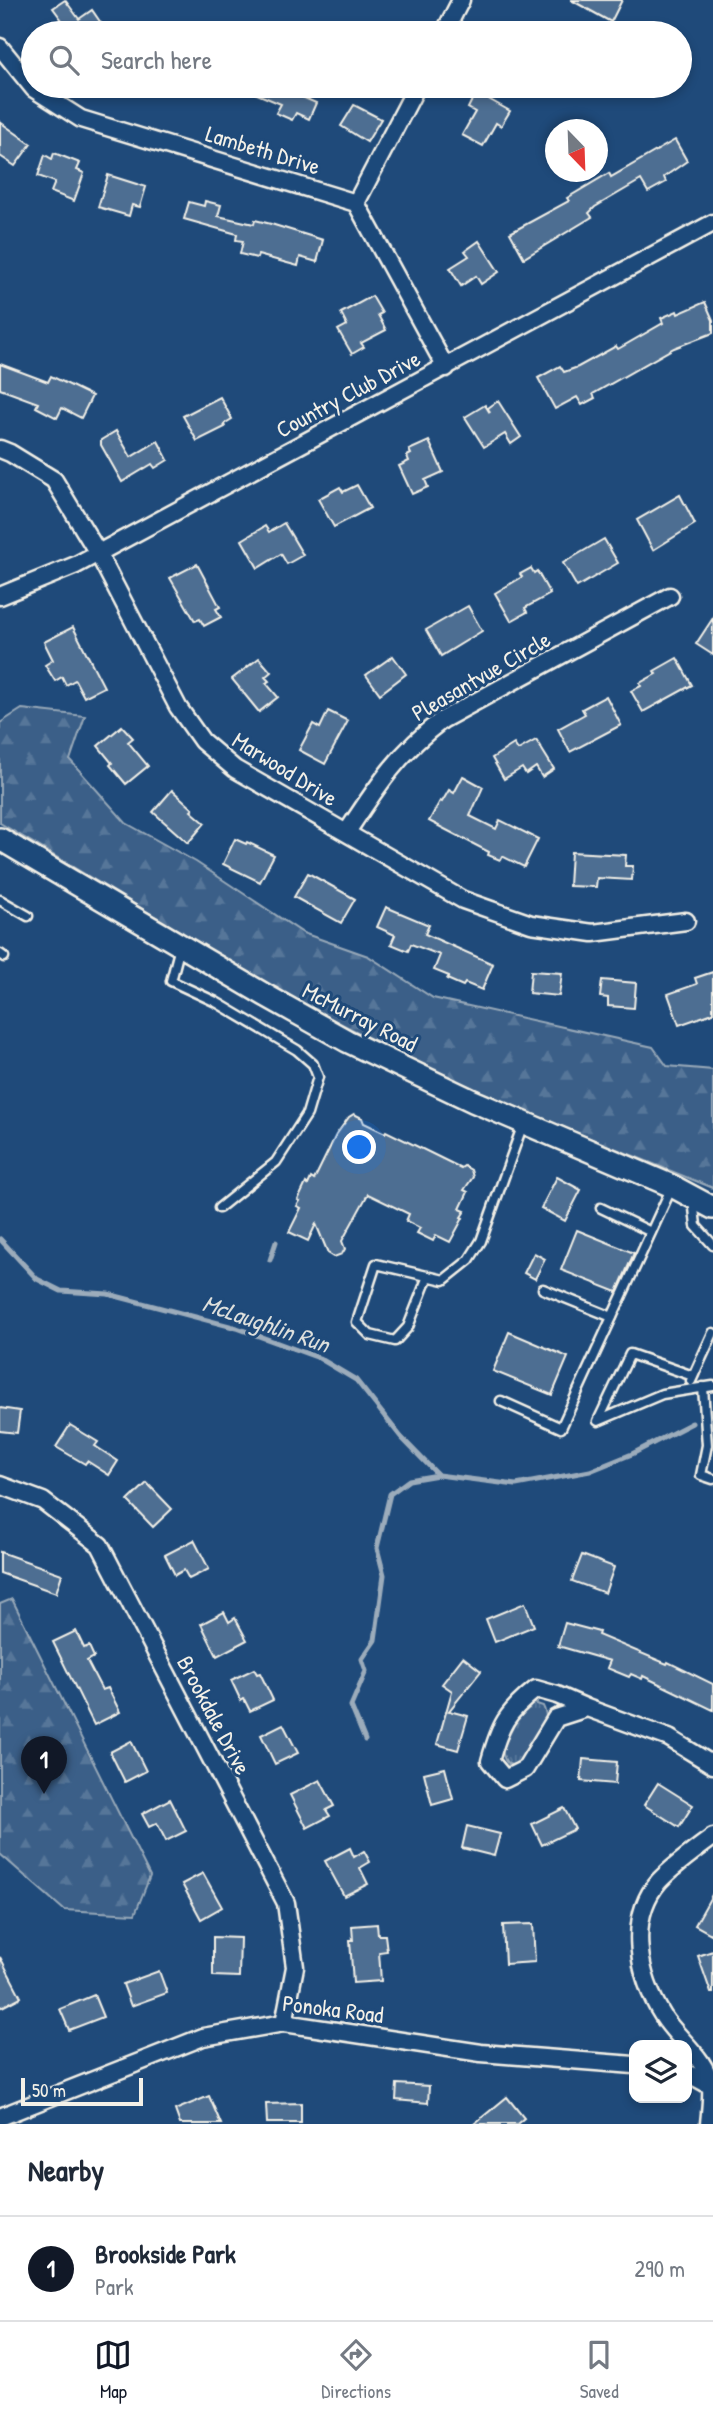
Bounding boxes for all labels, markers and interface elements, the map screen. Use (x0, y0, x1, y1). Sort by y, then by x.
search box (21, 21, 692, 98)
icon: search (45, 41, 83, 79)
text: Search here (101, 42, 212, 77)
street label: Lambeth Drive (202, 117, 324, 182)
north arrow (545, 119, 608, 182)
street label: Country Club Drive (270, 342, 425, 445)
street label: Pleasantvue Circle (406, 623, 556, 728)
street label: Marwood Drive (227, 724, 344, 813)
street label: McMurray Road (298, 974, 423, 1059)
your location (342, 1130, 376, 1164)
water label: McLaughlin Run (198, 1286, 336, 1361)
street label: Brookdale Drive (170, 1650, 259, 1780)
pin: 1 (21, 1736, 67, 1794)
street label: Ponoka Road (281, 1987, 385, 2030)
map controls (629, 2040, 692, 2103)
button: layers (629, 2040, 692, 2103)
scale bar (21, 2075, 144, 2107)
text: 50 m (32, 2077, 66, 2103)
text: Nearby (28, 2150, 104, 2190)
text: Brookside Park (95, 2236, 236, 2271)
text: 1 (47, 2253, 55, 2284)
text: 290 m (635, 2253, 685, 2284)
text: Park (95, 2271, 133, 2302)
tab: Map (94, 2336, 132, 2404)
tab: Directions (321, 2336, 391, 2404)
tab: Saved (580, 2336, 619, 2404)

